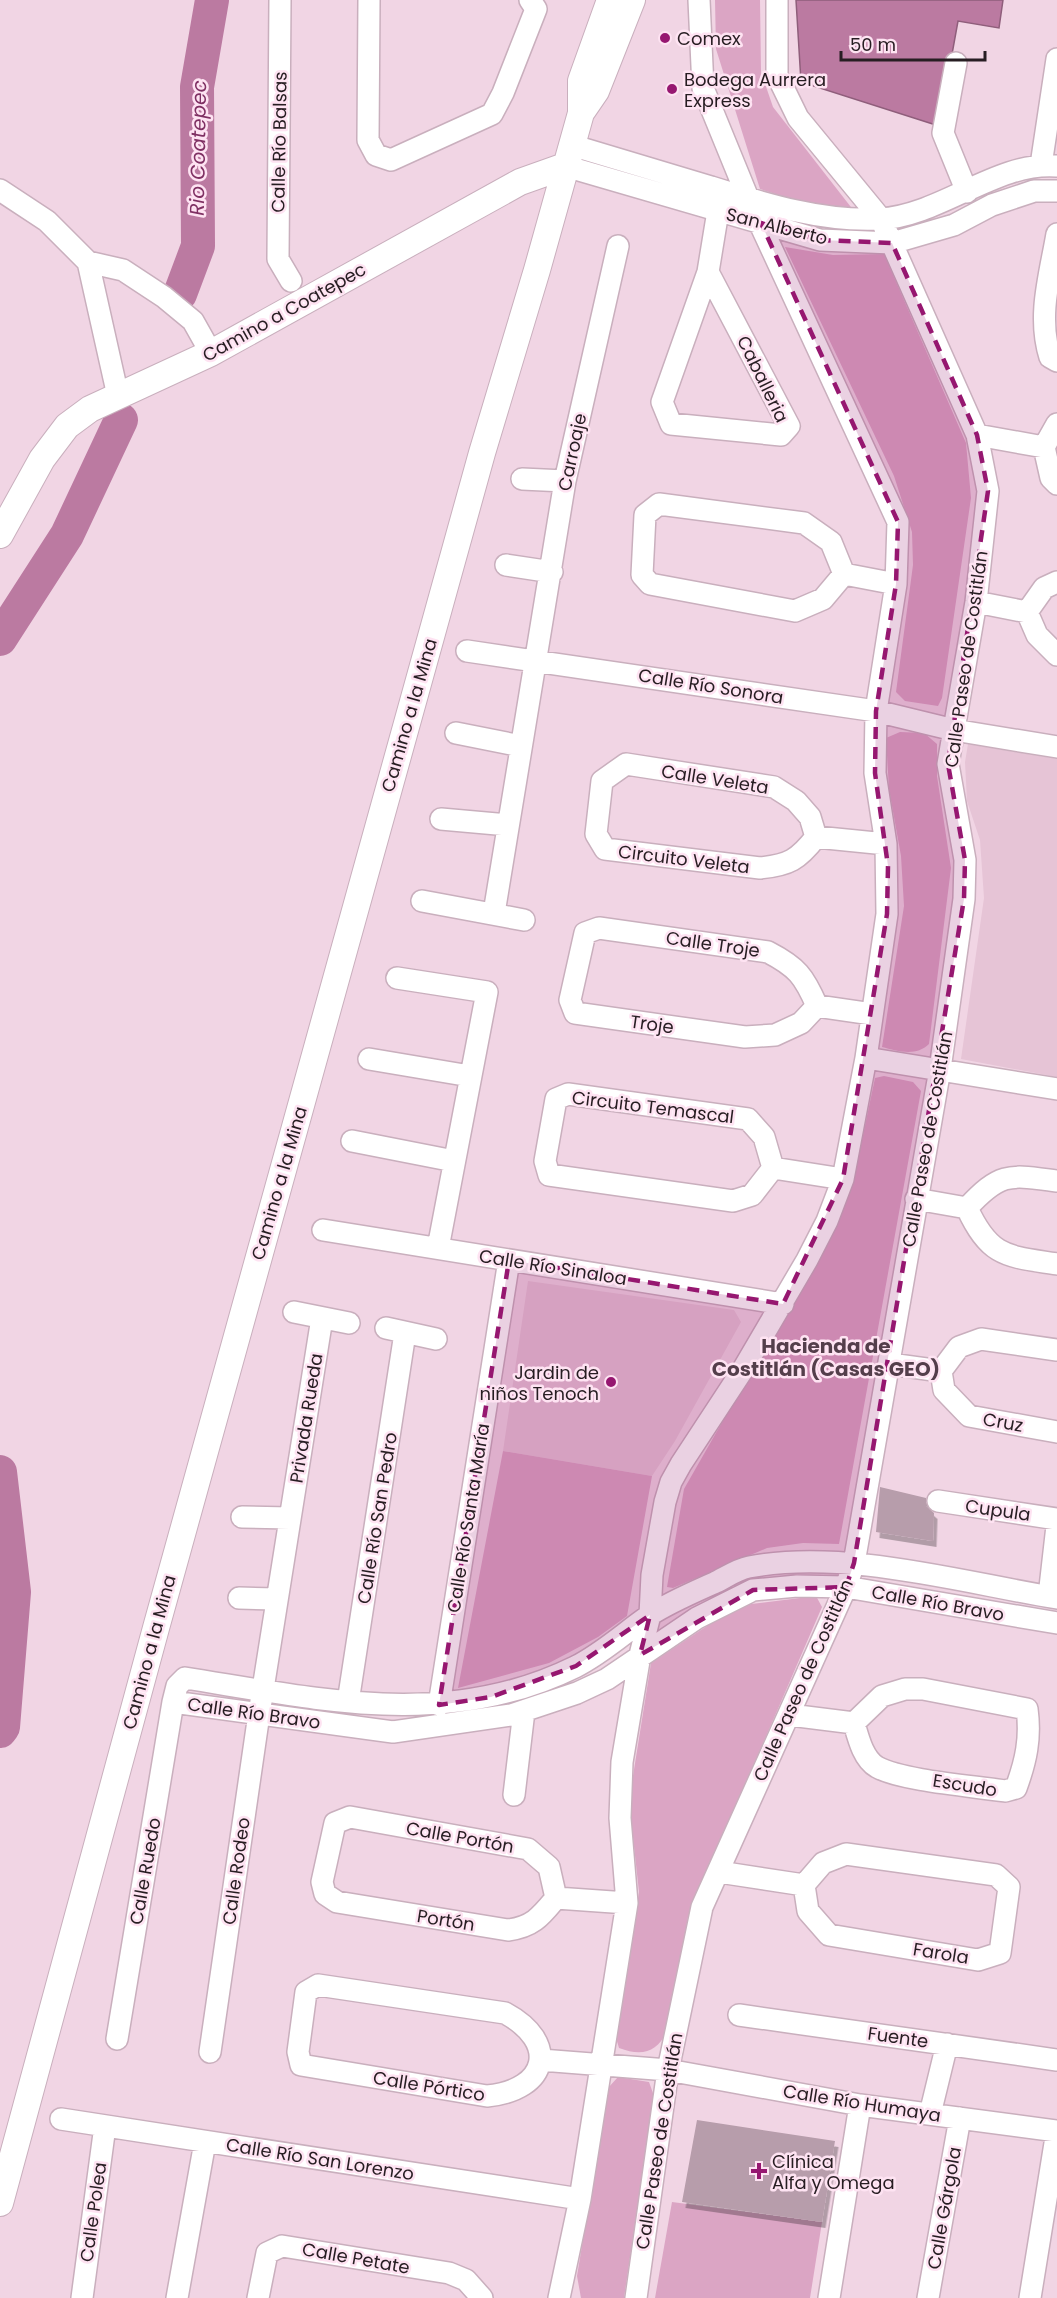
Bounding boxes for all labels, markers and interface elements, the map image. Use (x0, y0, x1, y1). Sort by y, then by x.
scale bar (841, 24, 985, 62)
place label: Comex (677, 26, 741, 51)
marker: Comex (658, 31, 672, 45)
text: 50 m (850, 32, 896, 57)
place label: Bodega Aurrera Express (684, 67, 826, 113)
street label: Calle Río Balsas (265, 71, 293, 213)
water label: Rio Coatepec (183, 80, 213, 216)
marker: Bodega Aurrera Express (665, 82, 679, 96)
street label: San Alberto (724, 201, 830, 251)
street label: Camino a Coatepec (198, 257, 370, 367)
street label: Caballeria (731, 331, 795, 427)
street label: Carroaje (552, 411, 592, 493)
street label: Calle Paseo de Costitlán (938, 549, 994, 769)
street label: Camino a la Mina (375, 635, 443, 795)
street label: Calle Río Sonora (637, 662, 785, 710)
street label: Calle Veleta (659, 758, 771, 800)
street label: Circuito Veleta (617, 839, 751, 879)
street label: Calle Troje (664, 925, 762, 963)
street label: Troje (629, 1009, 675, 1039)
street label: Calle Paseo de Costitlán (896, 1029, 958, 1249)
street label: Circuito Temascal (570, 1085, 736, 1129)
street label: Camino a la Mina (245, 1103, 313, 1263)
street label: Calle Río Sinaloa (477, 1243, 629, 1291)
district label: Hacienda de Costitlán (Casas GEO) (712, 1332, 940, 1383)
street label: Privada Rueda (283, 1351, 329, 1485)
place label: Jardin de niños Tenoch (479, 1360, 599, 1406)
marker: Jardin de niños Tenoch (604, 1375, 618, 1389)
street label: Cruz (981, 1406, 1025, 1438)
street label: Calle Río Santa María (441, 1422, 495, 1614)
street label: Calle Río San Pedro (351, 1430, 403, 1606)
street label: Cupula (964, 1493, 1032, 1527)
street label: Camino a la Mina (116, 1572, 182, 1732)
street label: Calle Paseo de Costitlán (747, 1575, 859, 1785)
street label: Calle Río Bravo (870, 1579, 1006, 1627)
street label: Calle Río Bravo (186, 1691, 322, 1735)
street label: Escudo (931, 1768, 999, 1802)
street label: Calle Portón (404, 1815, 516, 1859)
street label: Calle Ruedo (123, 1816, 167, 1926)
street label: Calle Rodeo (216, 1816, 256, 1926)
street label: Portón (415, 1903, 477, 1937)
street label: Farola (911, 1936, 971, 1970)
street label: Fuente (866, 2020, 930, 2054)
street label: Calle Paseo de Costitlán (630, 2031, 688, 2251)
street label: Calle Pórtico (371, 2065, 487, 2107)
street label: Calle Río Humaya (781, 2078, 943, 2128)
street label: Calle Río San Lorenzo (224, 2132, 416, 2186)
street label: Calle Gárgola (921, 2145, 967, 2271)
place label: Clínica Alfa y Omega (772, 2149, 895, 2195)
street label: Calle Polea (74, 2160, 112, 2264)
marker: Clínica Alfa y Omega (750, 2162, 768, 2180)
street label: Calle Petate (300, 2236, 412, 2280)

